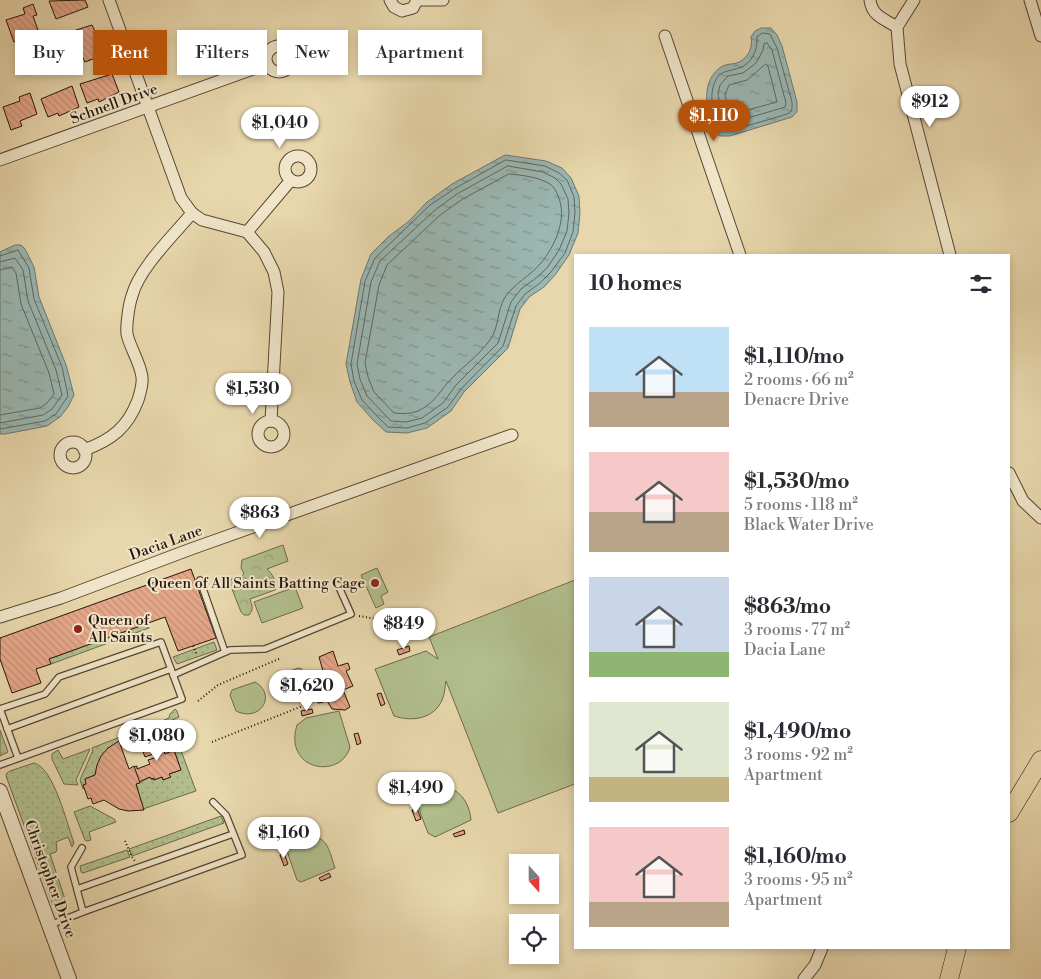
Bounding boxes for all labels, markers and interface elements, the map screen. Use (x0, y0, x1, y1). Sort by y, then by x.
chip: Buy (15, 30, 83, 75)
chip: Rent (93, 30, 167, 75)
chip: Filters (177, 30, 267, 75)
chip: New (277, 30, 348, 75)
chip: Apartment (358, 30, 482, 75)
street label: Schnell Drive (68, 79, 160, 129)
pin: $912 (900, 86, 960, 128)
text: $912 (911, 92, 949, 112)
pin: $1,110 (673, 100, 755, 142)
pin: $1,040 (239, 106, 321, 149)
text: $1,110 (689, 106, 739, 126)
text: $1,040 (252, 113, 308, 133)
icon: filters (967, 270, 995, 298)
text: 10 homes (589, 271, 682, 297)
text: $1,110/mo (744, 344, 844, 370)
icon: home (629, 347, 689, 407)
text: 2 rooms · 66 m² (744, 370, 854, 390)
pin: $1,530 (212, 372, 294, 415)
text: $1,530 (226, 379, 280, 399)
text: Denacre Drive (744, 390, 849, 410)
text: $1,530/mo (744, 469, 850, 495)
icon: home (629, 472, 689, 532)
text: 5 rooms · 118 m² (744, 495, 858, 515)
pin: $863 (230, 496, 290, 539)
text: $863 (240, 503, 280, 523)
text: Black Water Drive (744, 515, 874, 535)
street label: Dacia Lane (127, 521, 205, 565)
place label: Queen of All Saints Batting Cage (147, 574, 365, 593)
marker: Queen of All Saints Batting Cage (369, 577, 381, 589)
text: $863/mo (744, 594, 831, 620)
icon: home (629, 597, 689, 657)
pin: $849 (374, 608, 434, 650)
place label: Queen of All Saints (87, 611, 152, 647)
text: $849 (384, 614, 424, 634)
text: 3 rooms · 77 m² (744, 620, 850, 640)
marker: Queen of All Saints (72, 623, 84, 635)
text: Dacia Lane (744, 640, 826, 660)
pin: $1,620 (266, 670, 348, 712)
text: $1,620 (280, 676, 334, 696)
text: $1,490/mo (744, 719, 851, 745)
pin: $1,080 (116, 720, 198, 762)
icon: home (629, 722, 689, 782)
text: $1,080 (129, 726, 185, 746)
text: 3 rooms · 92 m² (744, 745, 853, 765)
text: Apartment (744, 765, 823, 785)
pin: $1,490 (375, 772, 457, 814)
text: $1,490 (389, 778, 443, 798)
pin: $1,160 (243, 816, 325, 859)
street label: Christopher Drive (20, 817, 80, 941)
text: $1,160 (258, 823, 310, 843)
text: $1,160/mo (744, 844, 847, 870)
icon: home (629, 847, 689, 907)
north arrow (509, 854, 559, 904)
map controls (509, 854, 559, 964)
text: 3 rooms · 95 m² (744, 870, 853, 890)
text: Apartment (744, 890, 823, 910)
button: locate (509, 914, 559, 964)

